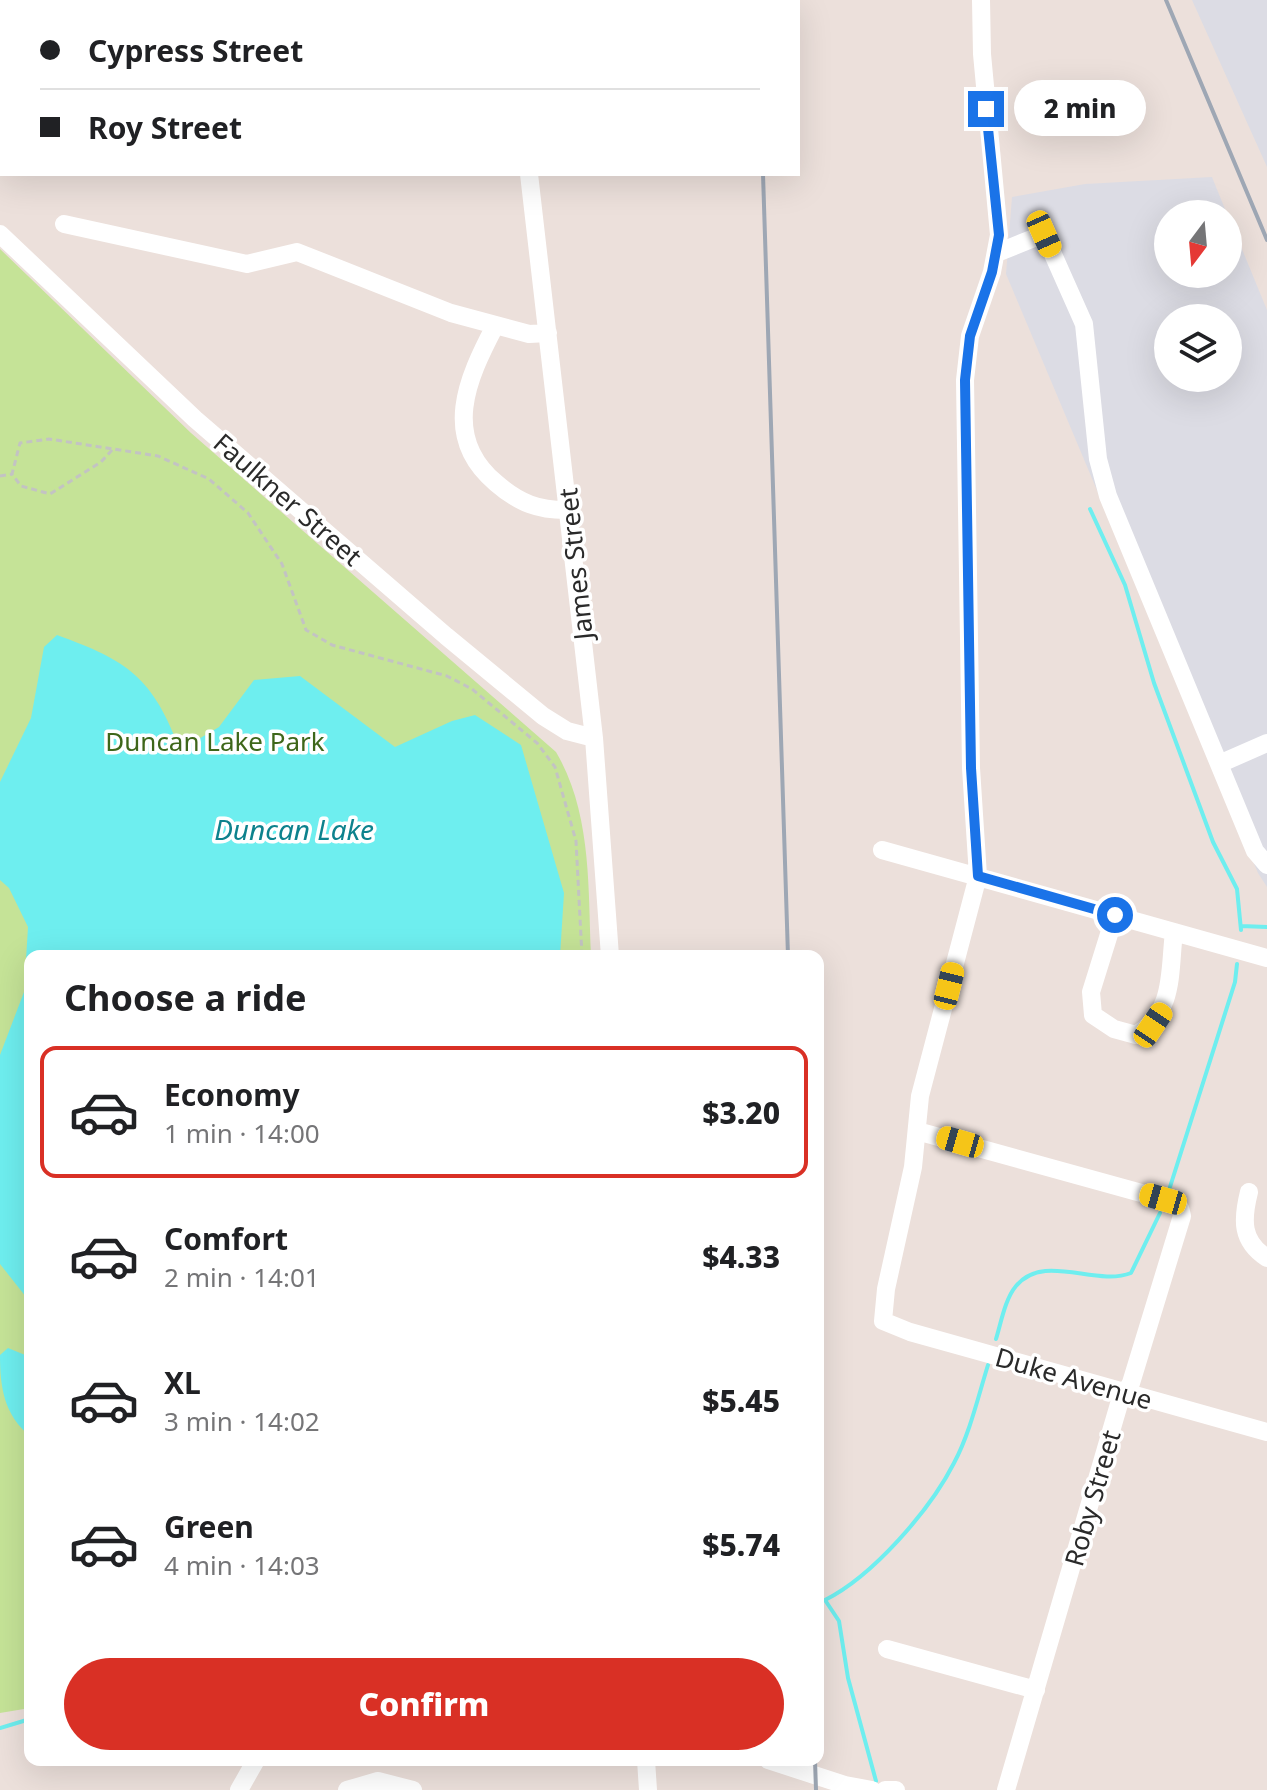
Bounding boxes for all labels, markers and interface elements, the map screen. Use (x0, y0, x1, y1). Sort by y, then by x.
text: Cypress Street (88, 30, 303, 71)
callout: 2 min (1014, 81, 1146, 137)
text: 2 min (1044, 90, 1116, 126)
route end (968, 91, 1004, 127)
text: Roy Street (88, 107, 242, 148)
north arrow (1154, 200, 1242, 288)
map controls (1154, 200, 1242, 392)
car (1023, 207, 1065, 261)
button: layers (1154, 304, 1242, 392)
street label: Faulkner Street (206, 425, 370, 573)
street label: James Street (549, 486, 601, 645)
park label: Duncan Lake Park (105, 723, 325, 759)
water label: Duncan Lake (214, 810, 374, 848)
route start (1097, 897, 1133, 933)
car (932, 960, 966, 1012)
text: Choose a ride (64, 973, 306, 1022)
car (1130, 998, 1176, 1052)
text: Economy (164, 1074, 300, 1115)
icon: car (68, 1076, 140, 1148)
text: $3.20 (702, 1092, 780, 1133)
text: 1 min · 14:00 (164, 1115, 320, 1151)
car (934, 1124, 986, 1160)
car (1137, 1181, 1189, 1217)
text: Comfort (164, 1218, 288, 1259)
icon: car (68, 1220, 140, 1292)
text: $4.33 (702, 1236, 780, 1277)
text: 2 min · 14:01 (164, 1259, 320, 1295)
street label: Duke Avenue (991, 1338, 1157, 1418)
text: XL (164, 1362, 201, 1403)
icon: car (68, 1364, 140, 1436)
text: $5.45 (702, 1380, 780, 1421)
text: 3 min · 14:02 (164, 1403, 320, 1439)
street label: Roby Street (1055, 1426, 1129, 1570)
text: Green (164, 1506, 254, 1547)
icon: car (68, 1508, 140, 1580)
text: $5.74 (702, 1524, 780, 1565)
text: 4 min · 14:03 (164, 1547, 320, 1583)
button: Confirm (64, 1658, 784, 1750)

